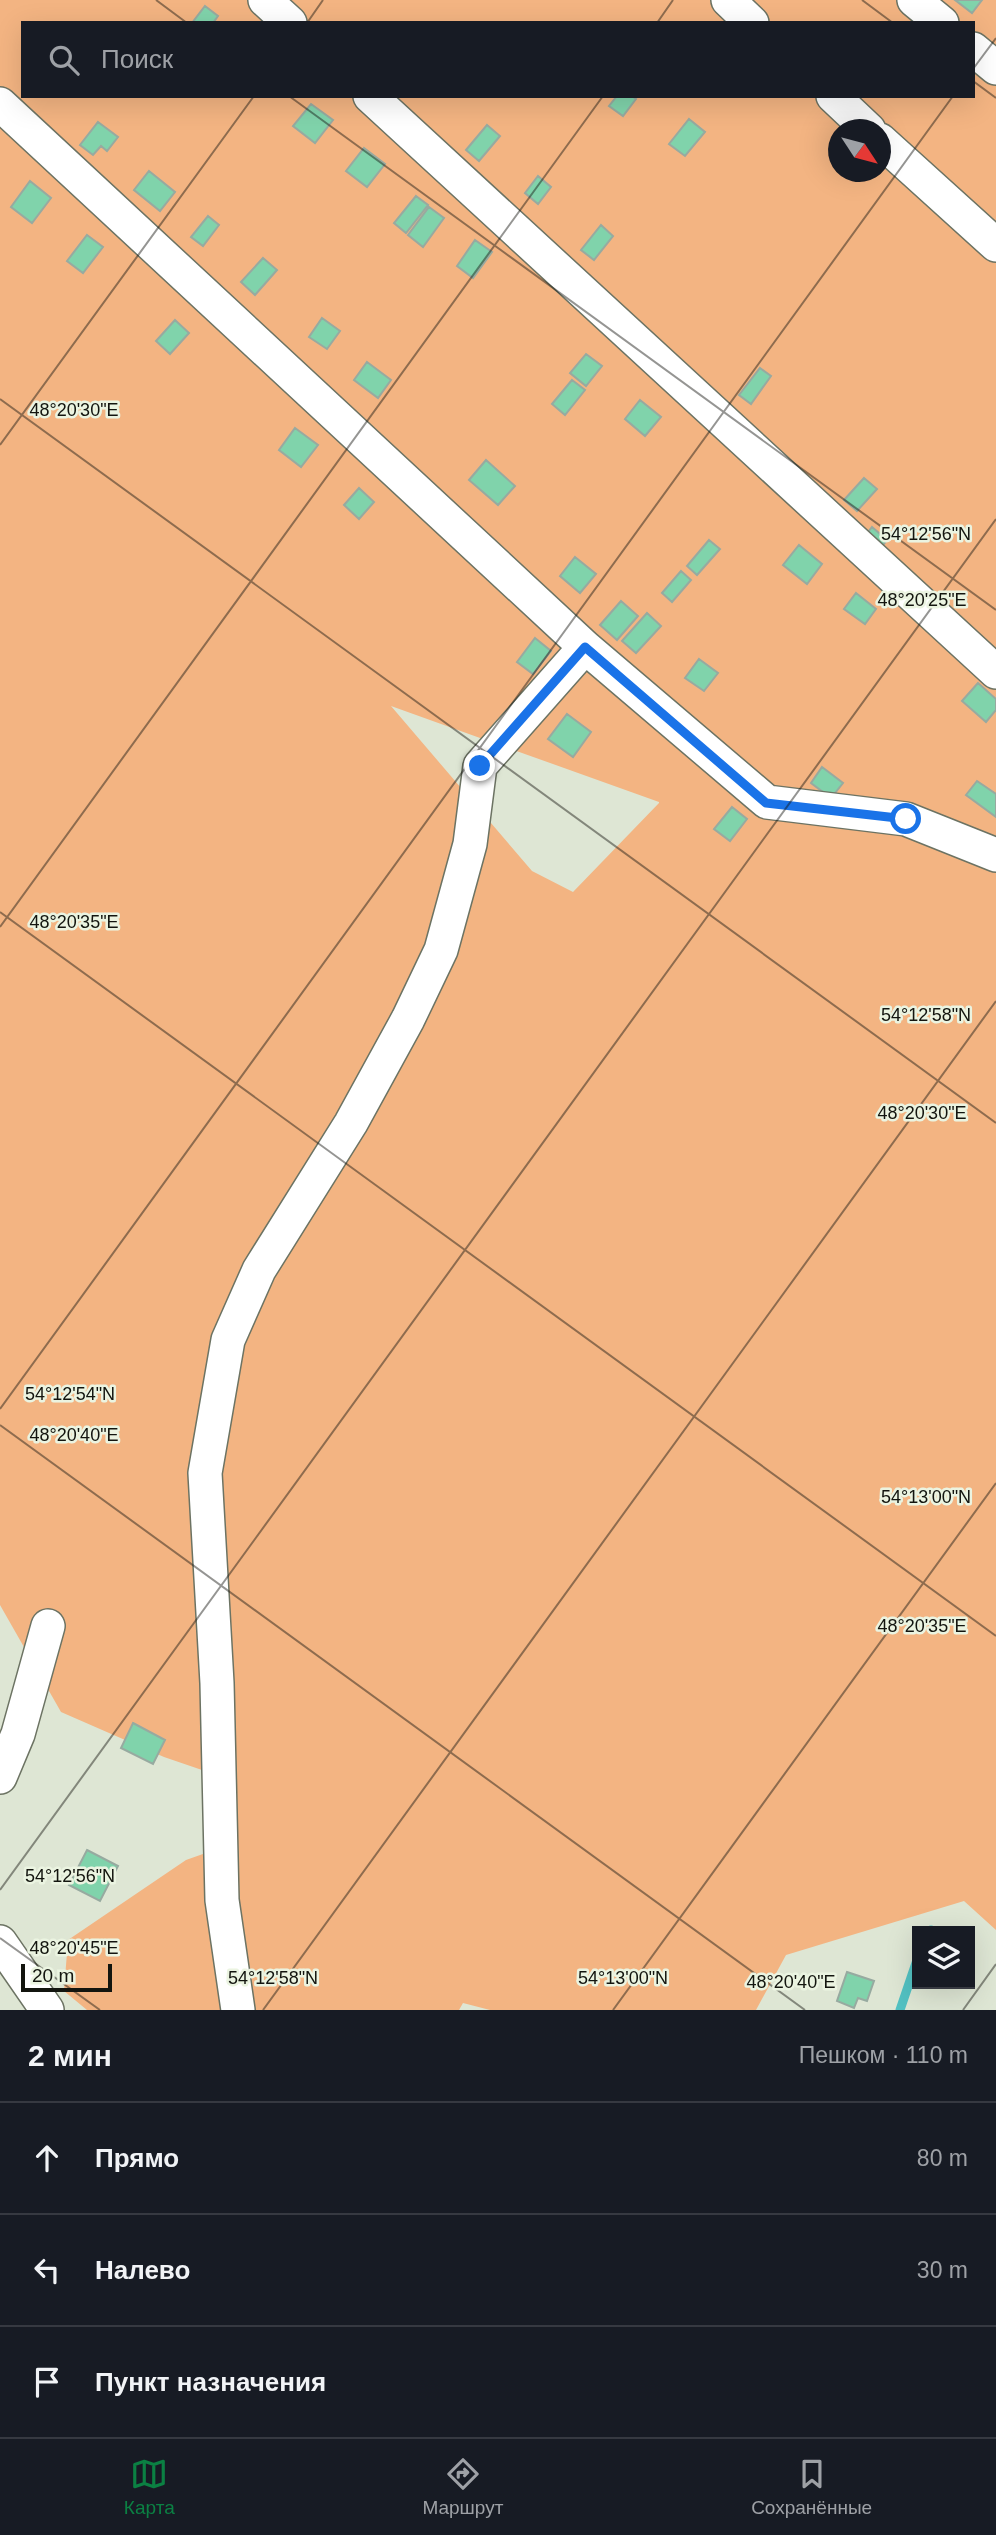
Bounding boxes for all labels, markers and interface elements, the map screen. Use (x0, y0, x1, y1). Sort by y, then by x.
search box (21, 21, 975, 98)
icon: search (45, 41, 83, 79)
text: Поиск (101, 44, 173, 74)
north arrow (828, 119, 891, 182)
text: 48°20'30"E (29, 400, 119, 420)
text: 54°12'56"N (881, 524, 971, 544)
text: 48°20'25"E (877, 590, 967, 610)
route end (464, 750, 495, 781)
route start (890, 803, 921, 834)
text: 48°20'35"E (29, 912, 119, 932)
text: 54°12'58"N (881, 1005, 971, 1025)
text: 48°20'30"E (877, 1103, 967, 1123)
text: 54°12'54"N (25, 1384, 115, 1404)
text: 48°20'40"E (29, 1425, 119, 1445)
text: 54°13'00"N (881, 1487, 971, 1507)
text: 48°20'35"E (877, 1616, 967, 1636)
text: 54°12'56"N (25, 1866, 115, 1886)
map controls (912, 1926, 975, 1989)
button: layers (912, 1926, 975, 1989)
text: 48°20'45"E (29, 1938, 119, 1958)
scale bar (21, 1961, 112, 1993)
text: 20 m (32, 1965, 74, 1986)
text: 54°12'58"N (228, 1968, 318, 1988)
text: 54°13'00"N (578, 1968, 668, 1988)
text: 48°20'40"E (746, 1972, 836, 1992)
text: 2 мин (28, 2039, 112, 2072)
text: Пешком · 110 m (799, 2042, 968, 2068)
icon: ahead (28, 2139, 66, 2177)
text: Прямо (95, 2143, 179, 2173)
text: 80 m (917, 2145, 968, 2171)
icon: left (28, 2251, 66, 2289)
text: Налево (95, 2255, 190, 2285)
text: 30 m (917, 2257, 968, 2283)
icon: arrive (28, 2363, 66, 2401)
text: Пункт назначения (95, 2367, 326, 2397)
tab: Карта (124, 2455, 175, 2519)
tab: Маршрут (422, 2455, 503, 2519)
tab: Сохранённые (751, 2455, 872, 2519)

